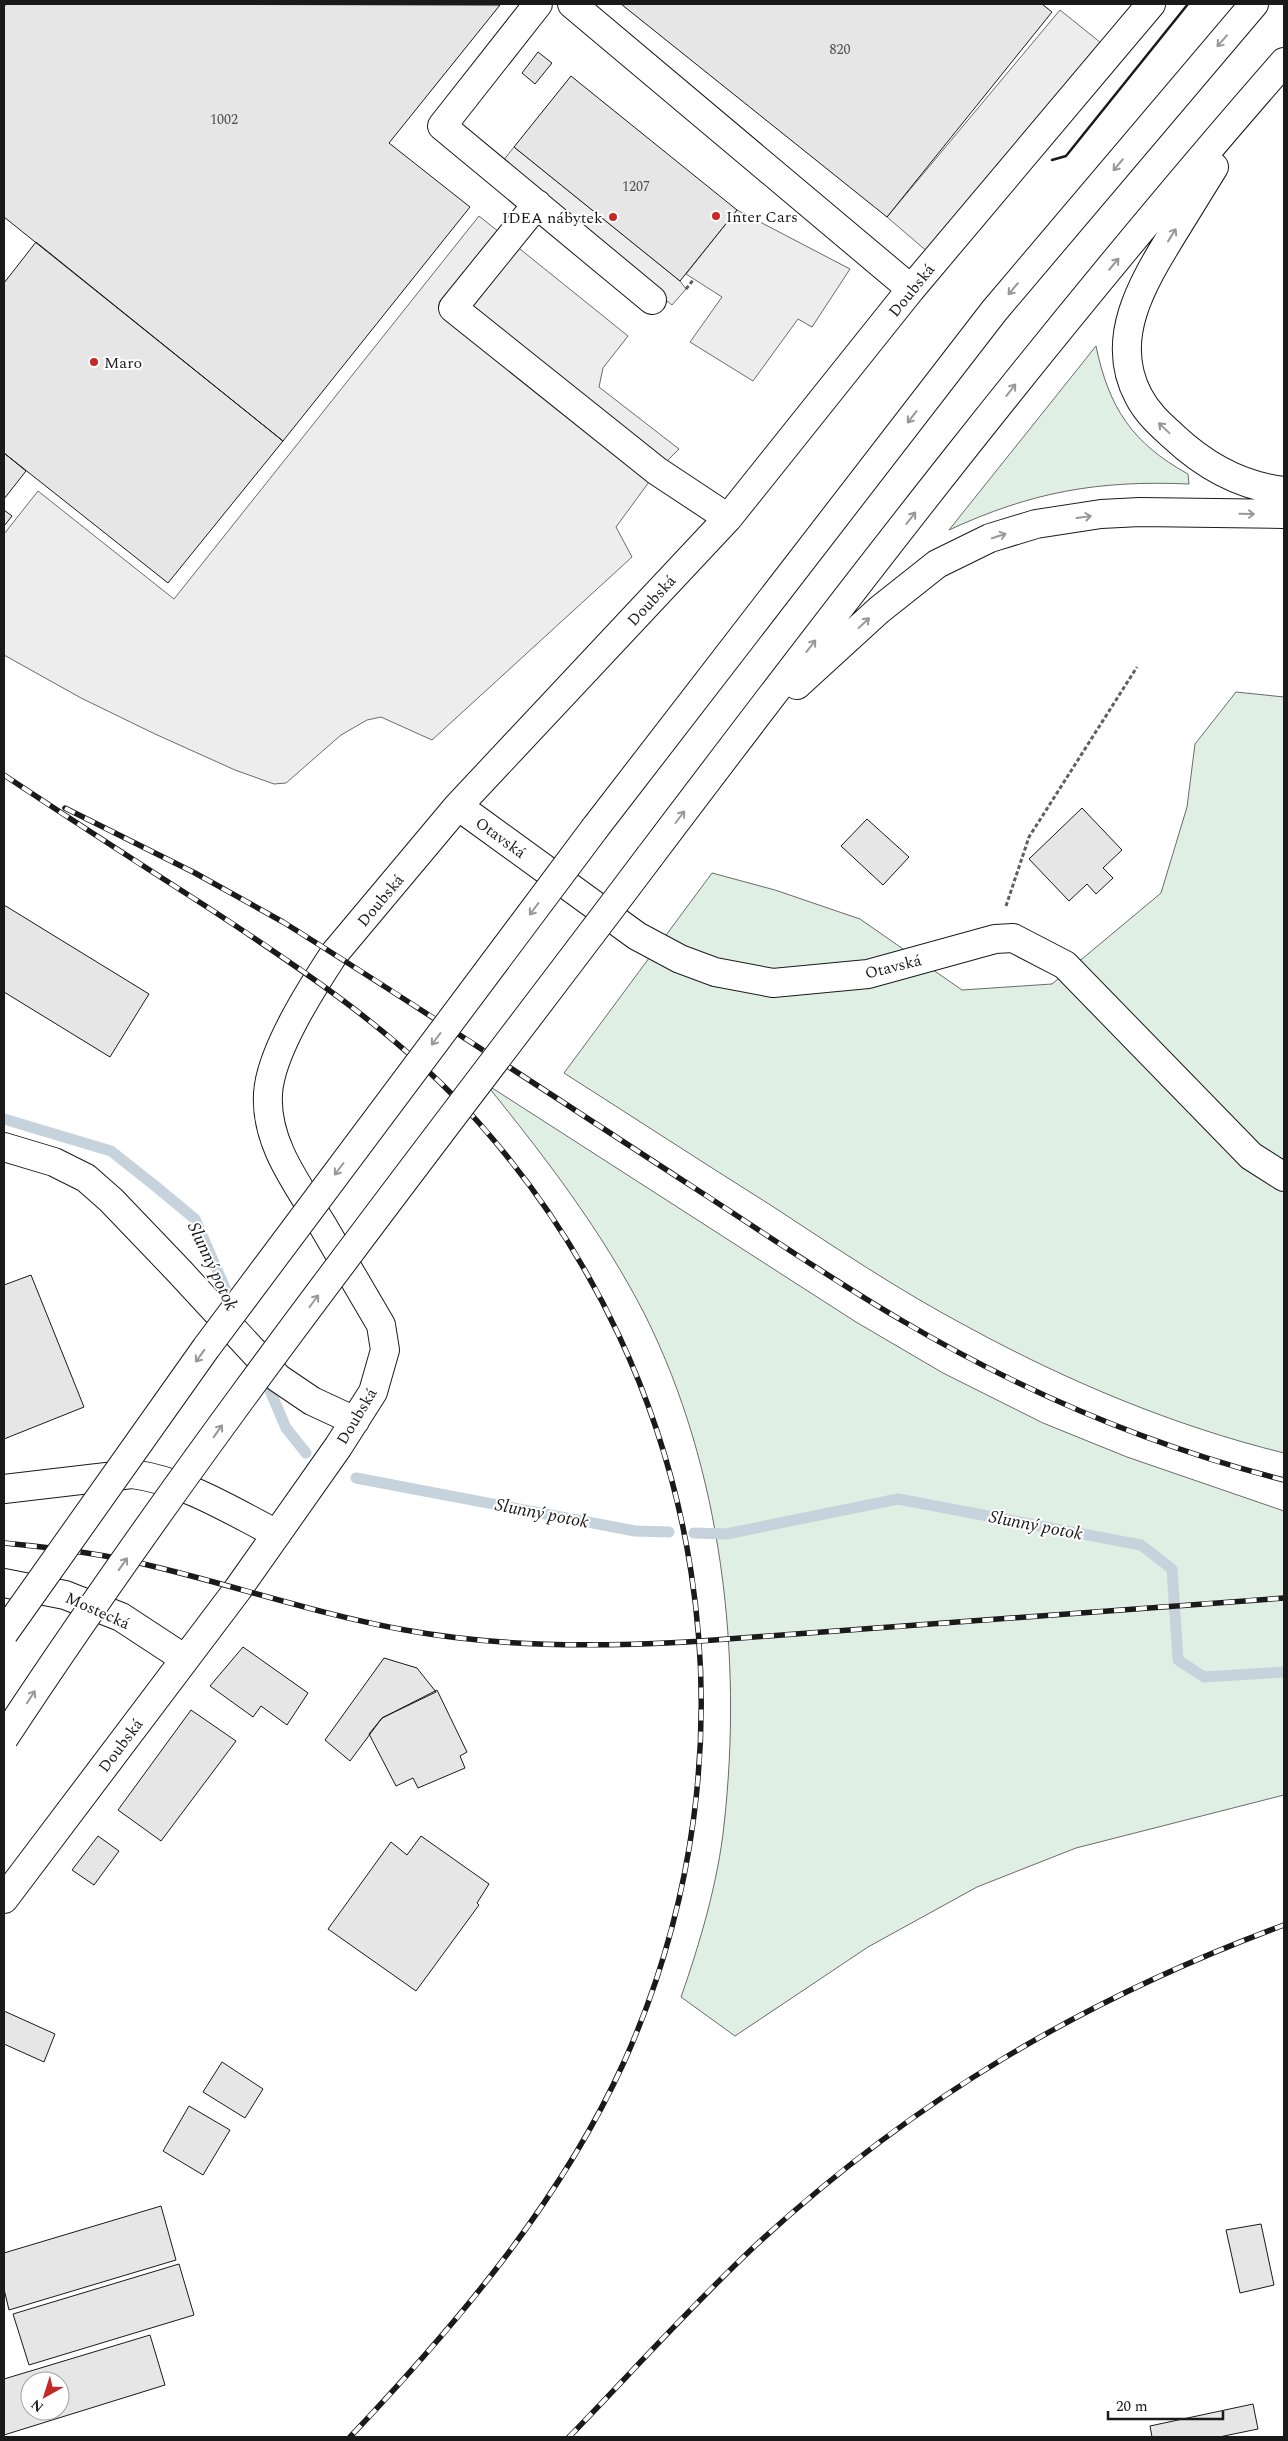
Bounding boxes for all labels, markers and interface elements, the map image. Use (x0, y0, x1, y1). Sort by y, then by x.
one-way arrow (1217, 34, 1228, 47)
house number: 820 (830, 39, 851, 60)
house number: 1002 (210, 109, 238, 130)
one-way arrow (1112, 158, 1123, 171)
house number: 1207 (622, 176, 650, 197)
place label: Inter Cars (726, 205, 798, 229)
place label: IDEA nábytek (502, 206, 603, 230)
marker: Inter Cars (710, 210, 722, 222)
marker: IDEA nábytek (607, 211, 619, 223)
one-way arrow (1167, 228, 1177, 242)
one-way arrow (1109, 258, 1120, 271)
street label: Doubská (883, 259, 941, 322)
one-way arrow (1007, 283, 1019, 296)
place label: Maro (104, 351, 142, 375)
marker: Maro (88, 356, 100, 368)
one-way arrow (1006, 384, 1017, 397)
one-way arrow (907, 410, 918, 423)
one-way arrow (1158, 422, 1170, 434)
one-way arrow (1238, 510, 1254, 519)
one-way arrow (906, 512, 917, 525)
one-way arrow (1076, 512, 1092, 522)
one-way arrow (991, 530, 1007, 540)
street label: Doubská (622, 570, 682, 632)
one-way arrow (858, 617, 870, 629)
one-way arrow (806, 640, 817, 653)
one-way arrow (675, 810, 685, 824)
street label: Otavská (470, 811, 531, 865)
street label: Doubská (352, 869, 410, 932)
one-way arrow (529, 902, 539, 916)
street label: Otavská (862, 948, 924, 986)
one-way arrow (431, 1032, 442, 1045)
one-way arrow (334, 1162, 344, 1176)
water label: Slunný potok (180, 1217, 245, 1316)
one-way arrow (309, 1295, 320, 1308)
one-way arrow (195, 1349, 205, 1363)
street label: Doubská (331, 1383, 383, 1449)
one-way arrow (213, 1424, 223, 1438)
water label: Slunný potok (493, 1491, 592, 1536)
water label: Slunný potok (987, 1503, 1086, 1548)
one-way arrow (118, 1557, 128, 1571)
street label: Mostecká (62, 1586, 134, 1636)
one-way arrow (25, 1690, 36, 1704)
street label: Doubská (92, 1713, 149, 1778)
north arrow (20, 2371, 70, 2421)
scale bar (1108, 2388, 1223, 2420)
text: N (26, 2394, 48, 2417)
text: 20 m (1116, 2395, 1148, 2418)

